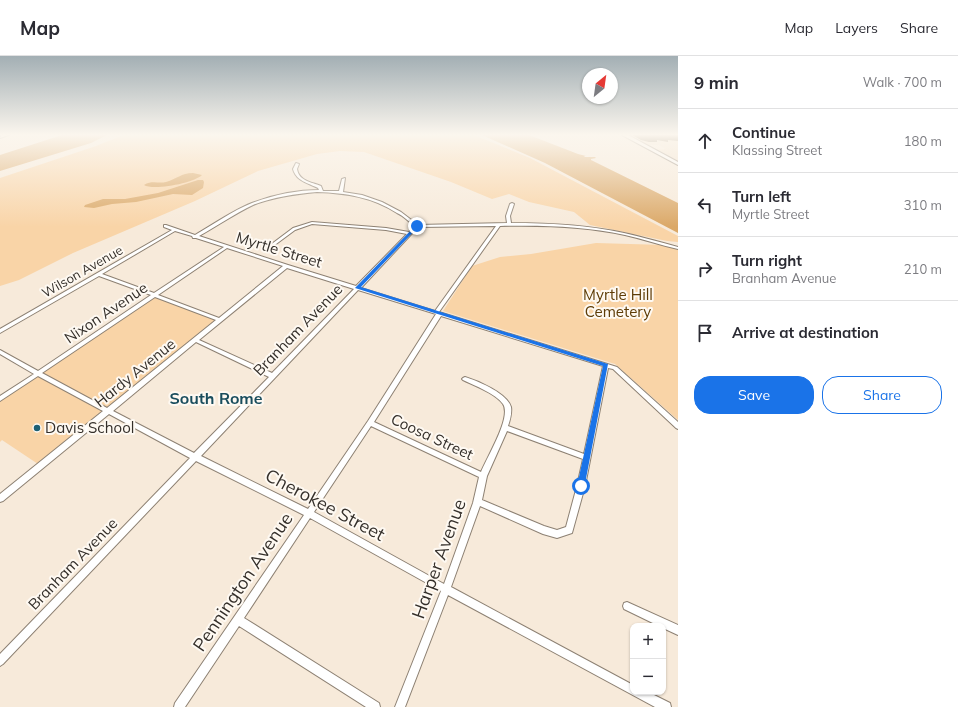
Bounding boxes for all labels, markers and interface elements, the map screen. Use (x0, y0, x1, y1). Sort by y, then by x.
text: Map (20, 16, 60, 40)
text: Map (784, 19, 813, 37)
text: Layers (835, 19, 878, 37)
text: Share (900, 19, 938, 37)
north arrow (582, 68, 618, 104)
text: 9 min (694, 72, 739, 93)
text: Walk · 700 m (863, 74, 942, 90)
text: Continue (732, 123, 795, 142)
icon: ahead (694, 130, 716, 152)
text: 180 m (904, 133, 942, 149)
text: Klassing Street (732, 142, 822, 158)
text: Turn left (732, 187, 791, 206)
icon: left (694, 194, 716, 216)
text: 310 m (904, 197, 942, 213)
text: Myrtle Street (732, 206, 809, 222)
route end (408, 217, 426, 235)
street label: Myrtle Street (234, 227, 325, 272)
street label: Wilson Avenue (39, 241, 125, 301)
text: Turn right (732, 251, 802, 270)
icon: right (694, 258, 716, 280)
text: 210 m (904, 261, 942, 277)
text: Branham Avenue (732, 270, 836, 286)
street label: Nixon Avenue (61, 278, 151, 347)
street label: Branham Avenue (249, 280, 346, 380)
park label: Myrtle Hill Cemetery (583, 285, 653, 321)
icon: arrive (694, 322, 716, 344)
text: Arrive at destination (732, 323, 879, 342)
street label: Hardy Avenue (90, 334, 179, 411)
button: Save (694, 376, 814, 414)
button: Share (822, 376, 942, 414)
district label: South Rome (169, 388, 263, 408)
street label: Coosa Street (388, 409, 476, 464)
place label: Davis School (45, 418, 134, 437)
marker: Davis School (32, 423, 42, 433)
street label: Cherokee Street (261, 463, 389, 546)
route start (572, 477, 590, 495)
street label: Harper Avenue (406, 496, 471, 622)
street label: Pennington Avenue (188, 508, 298, 655)
street label: Branham Avenue (24, 514, 121, 614)
map controls (630, 623, 666, 695)
button: + (630, 623, 666, 659)
button: − (630, 659, 666, 695)

